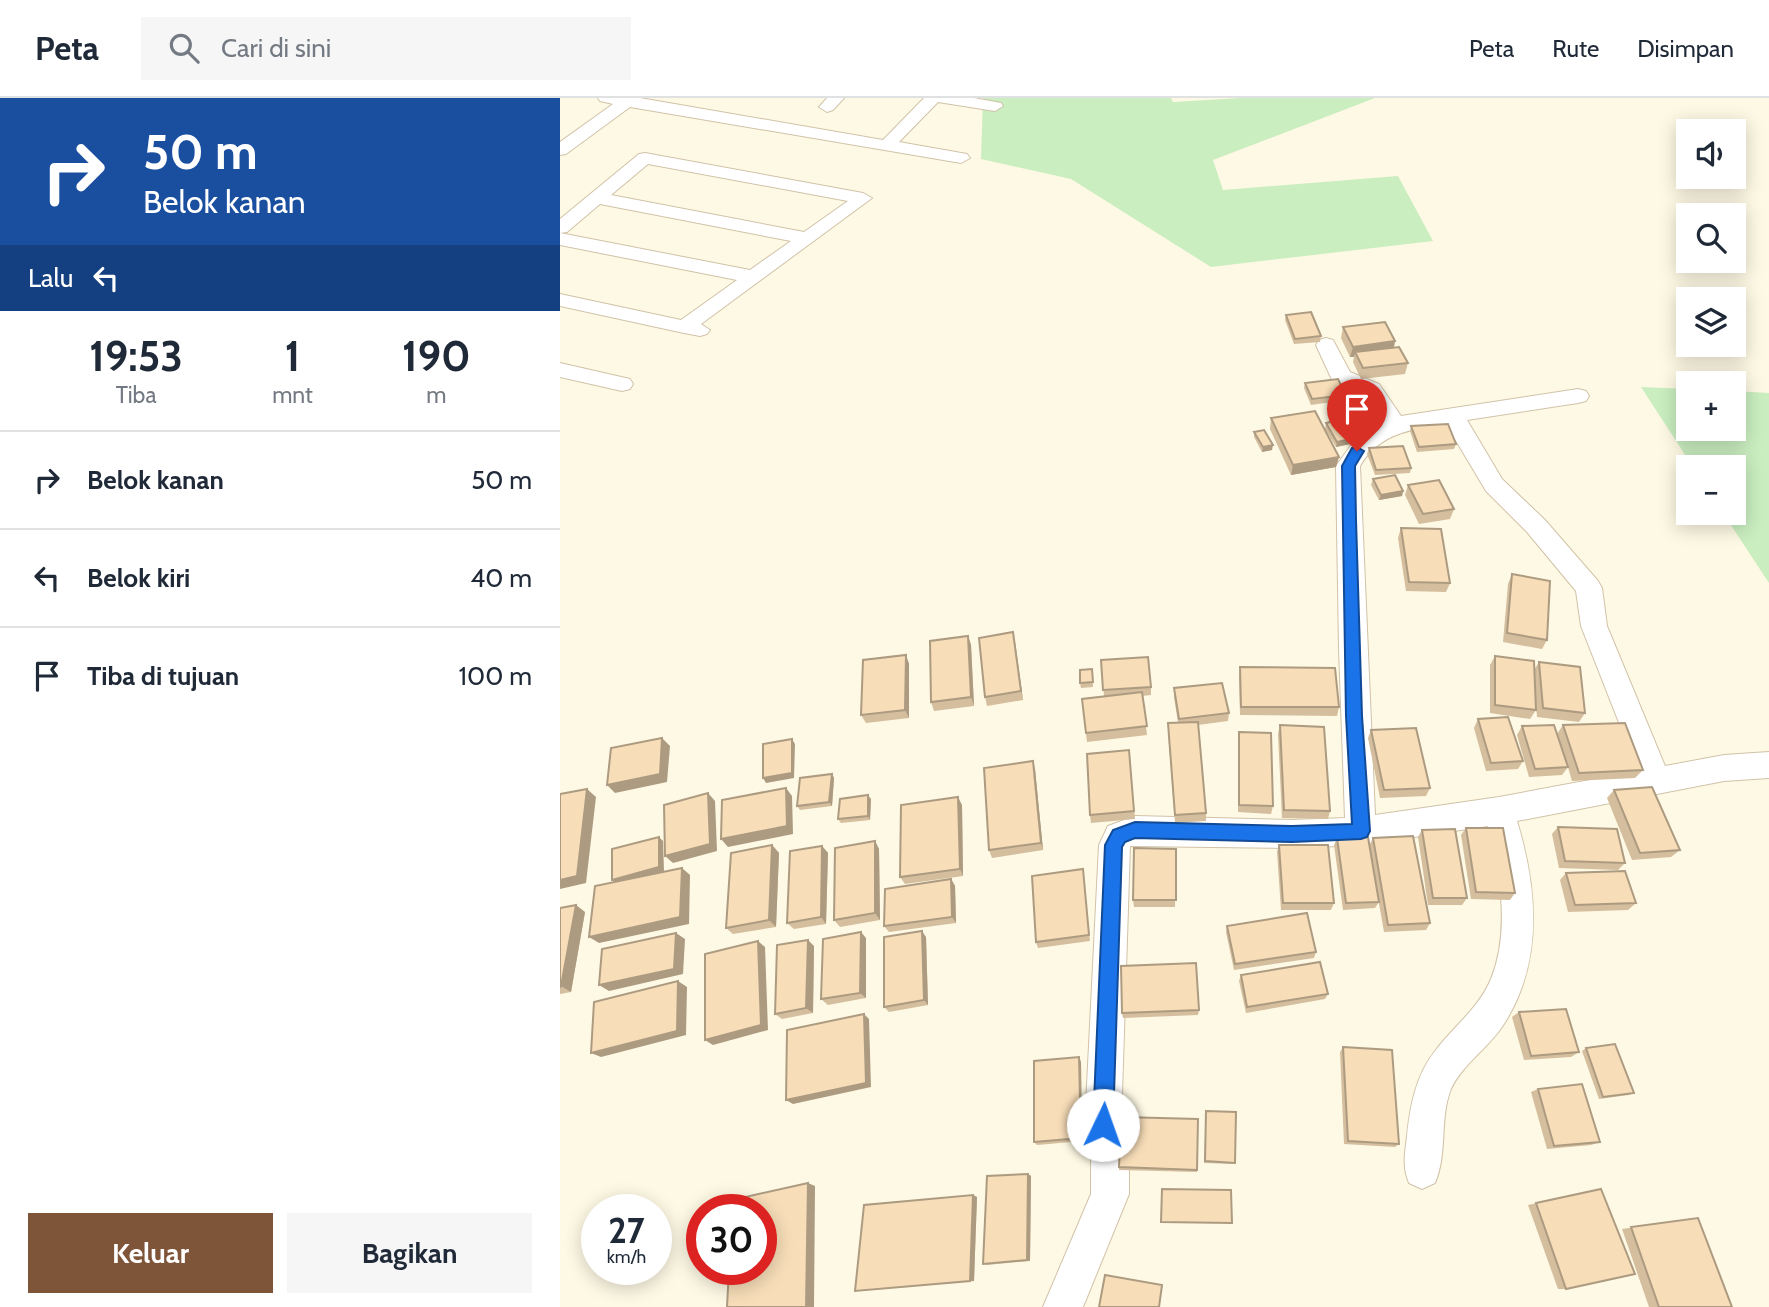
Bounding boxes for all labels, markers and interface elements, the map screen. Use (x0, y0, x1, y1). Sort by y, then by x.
search box (141, 17, 631, 80)
text: Peta (35, 28, 99, 68)
icon: search (165, 29, 203, 67)
text: Cari di sini (221, 32, 331, 64)
text: Peta (1469, 34, 1514, 63)
text: Rute (1552, 34, 1599, 63)
text: Disimpan (1637, 34, 1734, 63)
map controls (1676, 119, 1746, 525)
button: sound (1676, 119, 1746, 189)
text: 50 m (143, 122, 258, 181)
icon: right (28, 126, 119, 217)
text: Belok kanan (143, 182, 306, 221)
button: search (1676, 203, 1746, 273)
icon: left (87, 259, 125, 297)
text: Lalu (28, 262, 73, 294)
button: layers (1676, 287, 1746, 357)
text: 19:53 (89, 330, 183, 382)
text: 1 (285, 330, 300, 382)
text: 190 (402, 330, 471, 382)
button: + (1676, 371, 1746, 441)
pin (1327, 379, 1387, 451)
text: Tiba (116, 381, 156, 409)
text: mnt (272, 381, 313, 409)
text: m (426, 381, 446, 409)
icon: arrive (1338, 390, 1376, 428)
button: − (1676, 455, 1746, 525)
icon: right (28, 461, 66, 499)
text: Belok kanan (87, 464, 224, 496)
text: 50 m (471, 464, 532, 496)
icon: left (28, 559, 66, 597)
text: Belok kiri (87, 562, 190, 594)
text: 40 m (470, 562, 532, 594)
icon: arrive (28, 657, 66, 695)
text: Tiba di tujuan (87, 660, 239, 692)
text: 100 m (459, 660, 532, 692)
position arrow (1066, 1088, 1140, 1162)
speed limit sign: 30 (686, 1194, 777, 1285)
text: 27 (608, 1209, 645, 1252)
button: Keluar (28, 1213, 273, 1293)
button: Bagikan (287, 1213, 532, 1293)
text: km/h (607, 1246, 646, 1268)

